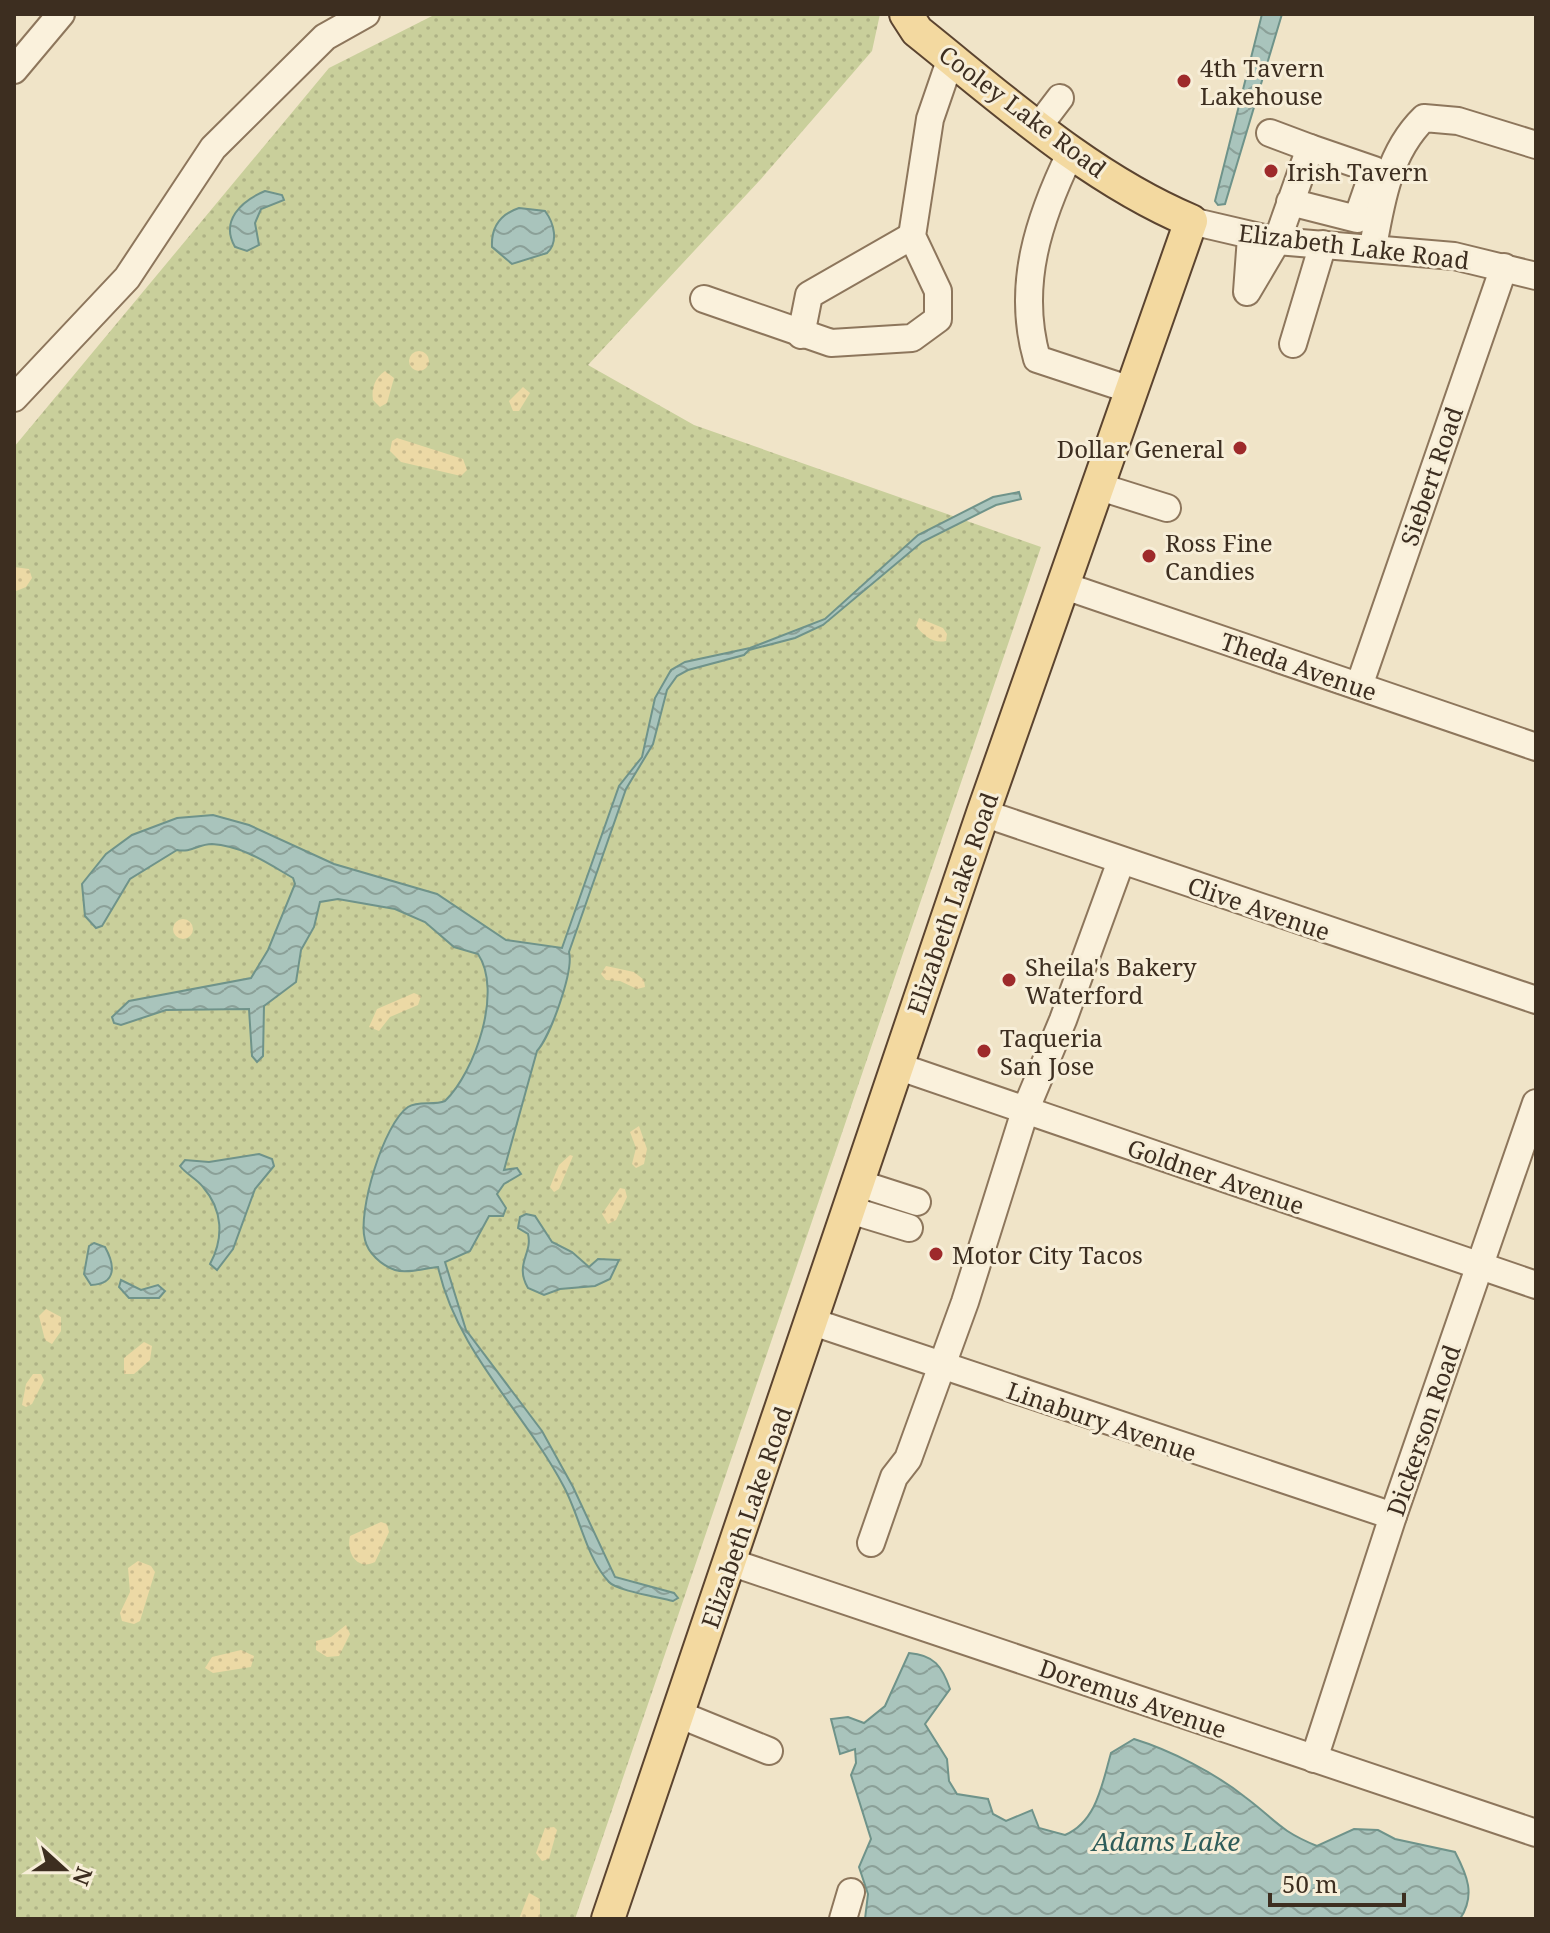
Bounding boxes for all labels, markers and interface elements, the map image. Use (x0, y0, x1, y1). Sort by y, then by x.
street label: Cooley Lake Road (933, 37, 1114, 185)
place label: 4th Tavern Lakehouse (1200, 51, 1324, 112)
marker: 4th Tavern Lakehouse (1175, 72, 1193, 90)
place label: Irish Tavern (1287, 155, 1428, 188)
marker: Irish Tavern (1262, 162, 1280, 180)
street label: Elizabeth Lake Road (1237, 215, 1472, 277)
street label: Siebert Road (1392, 402, 1470, 550)
place label: Dollar General (1057, 432, 1225, 465)
marker: Dollar General (1231, 439, 1249, 457)
place label: Ross Fine Candies (1165, 526, 1273, 587)
marker: Ross Fine Candies (1140, 547, 1158, 565)
street label: Theda Avenue (1217, 624, 1381, 708)
street label: Elizabeth Lake Road (899, 788, 1006, 1018)
street label: Clive Avenue (1183, 868, 1335, 948)
place label: Sheila's Bakery Waterford (1025, 950, 1197, 1011)
marker: Sheila's Bakery Waterford (1000, 971, 1018, 989)
place label: Taqueria San Jose (1000, 1021, 1103, 1082)
marker: Taqueria San Jose (975, 1042, 993, 1060)
street label: Goldner Avenue (1123, 1130, 1309, 1222)
place label: Motor City Tacos (952, 1238, 1143, 1271)
marker: Motor City Tacos (927, 1245, 945, 1263)
street label: Dickerson Road (1378, 1340, 1468, 1520)
street label: Linabury Avenue (1003, 1373, 1201, 1469)
street label: Elizabeth Lake Road (693, 1402, 800, 1632)
street label: Doremus Avenue (1035, 1650, 1231, 1746)
water label: Adams Lake (1090, 1823, 1240, 1859)
north arrow (24, 1829, 104, 1909)
scale bar (1270, 1857, 1404, 1907)
text: N (66, 1863, 101, 1890)
text: 50 m (1282, 1867, 1338, 1900)

